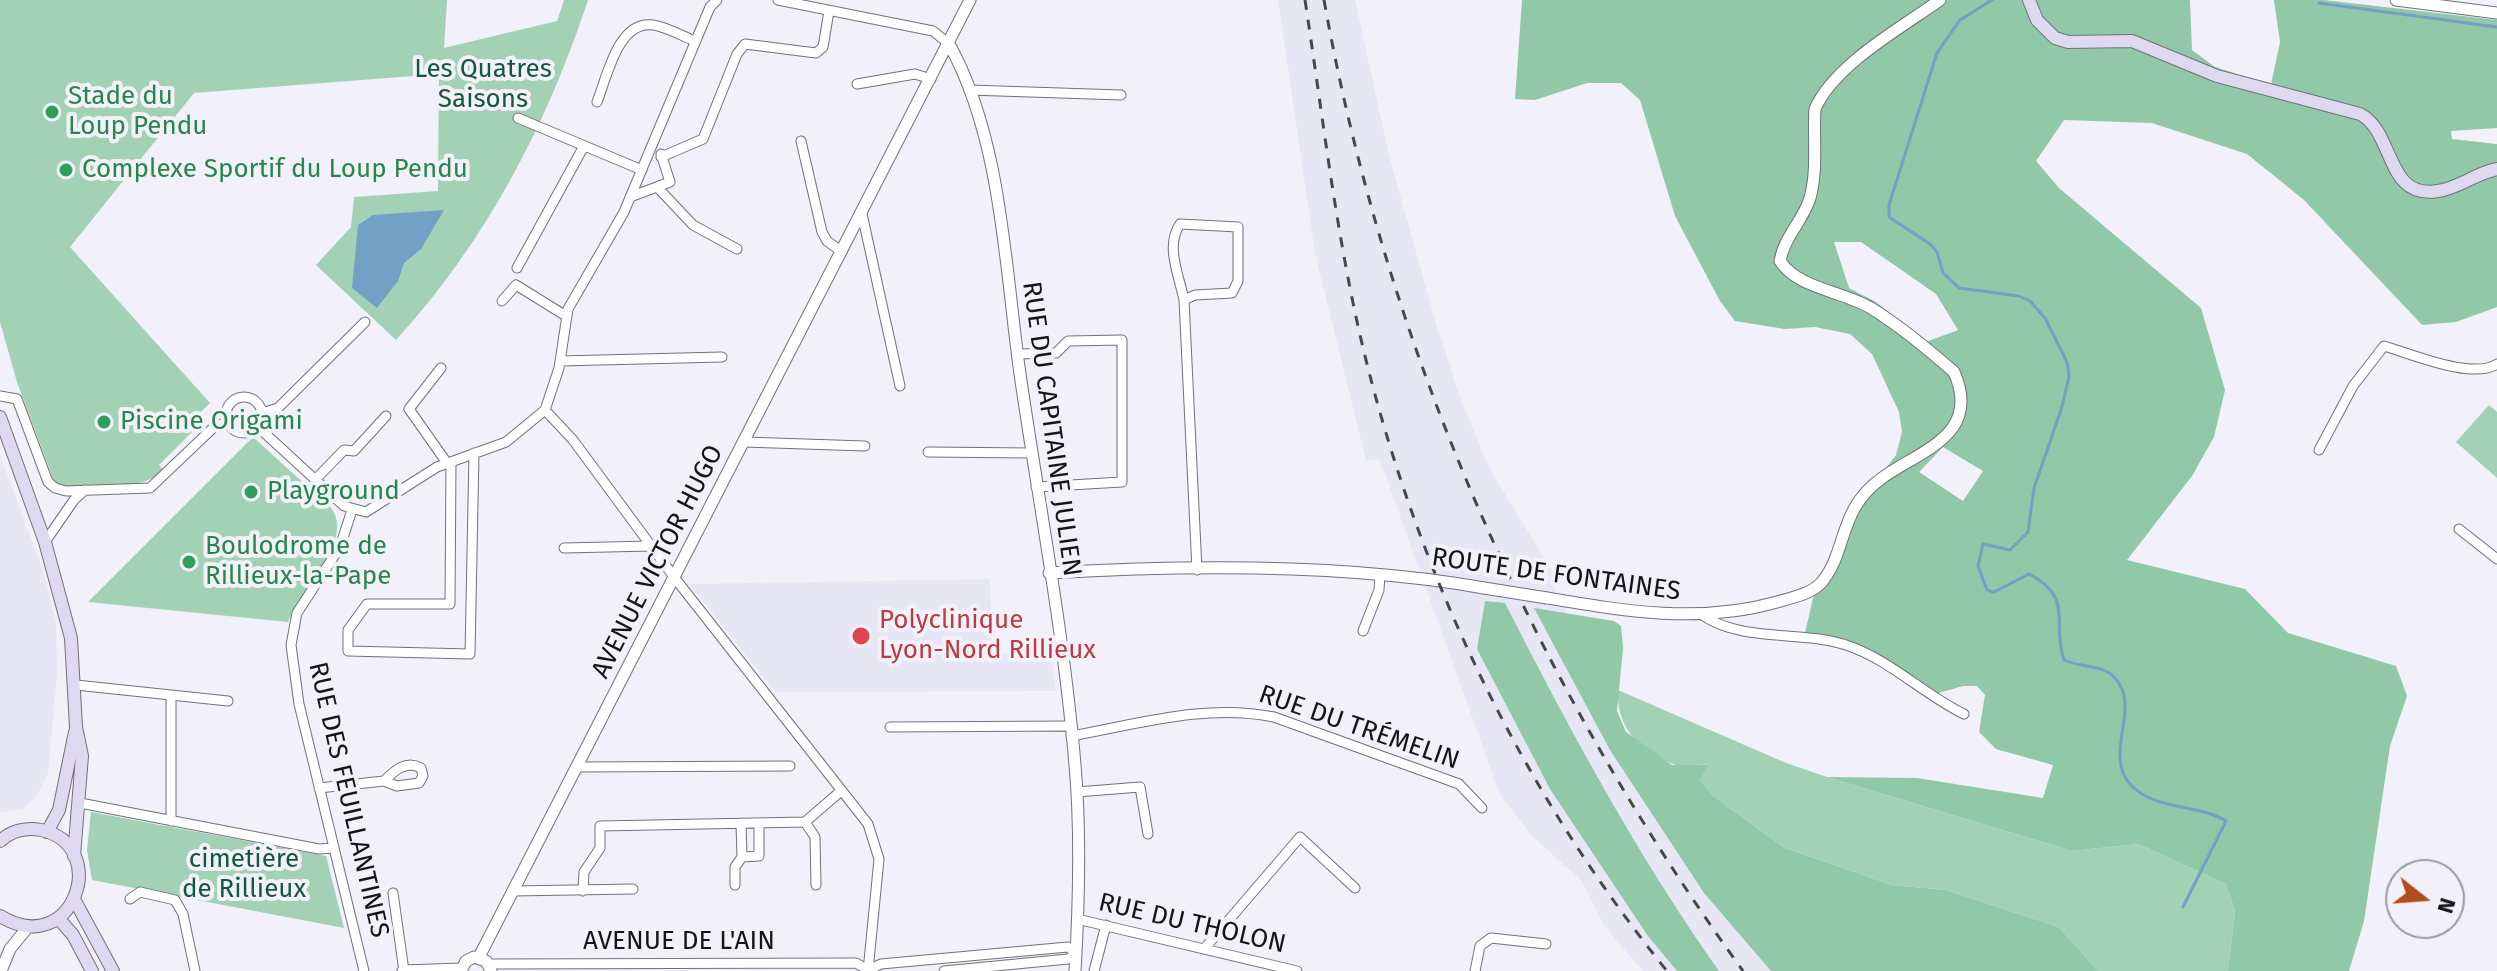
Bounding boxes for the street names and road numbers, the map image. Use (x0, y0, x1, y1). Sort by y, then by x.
street label: RUE DU CAPITAINE JULIEN (1015, 280, 1087, 578)
street label: AVENUE VICTOR HUGO (586, 440, 730, 684)
street label: ROUTE DE FONTAINES (1430, 542, 1682, 608)
street label: RUE DES FEUILLANTINES (301, 659, 395, 941)
street label: RUE DU TRÉMELIN (1255, 679, 1463, 777)
street label: RUE DU THOLON (1095, 887, 1289, 961)
street label: AVENUE DE L'AIN (583, 926, 775, 958)

